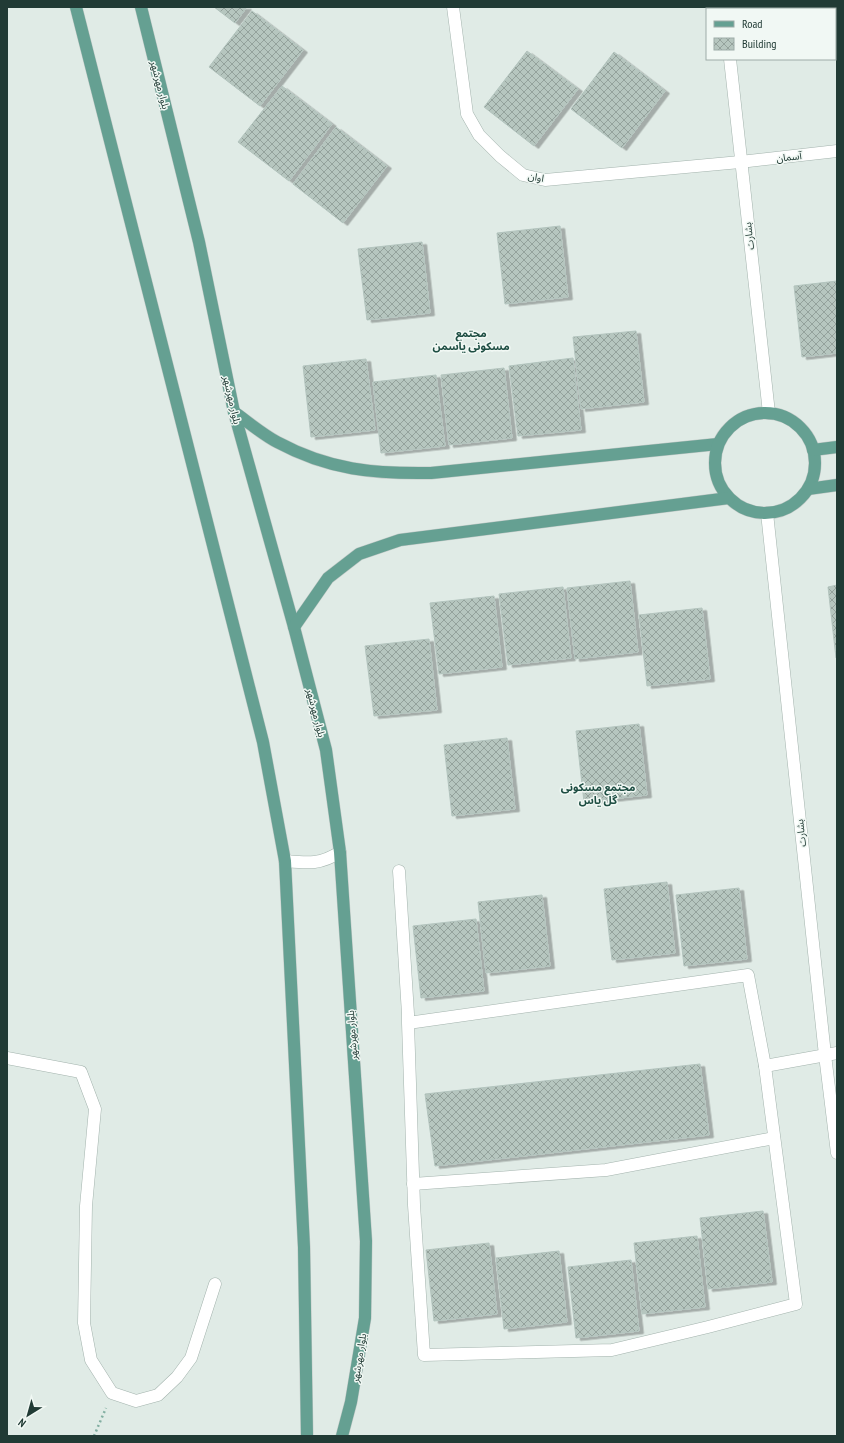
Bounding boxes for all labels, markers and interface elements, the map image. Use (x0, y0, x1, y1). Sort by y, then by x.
legend (706, 8, 836, 60)
text: Road (742, 16, 762, 31)
text: Building (742, 36, 777, 51)
street label: بلوار مهرشهر (147, 58, 172, 111)
street label: آسمان (775, 149, 804, 165)
street label: اوان (527, 169, 545, 185)
street label: بشارت (741, 221, 757, 250)
district label: مجتمع مسکونی یاسمن (432, 326, 510, 353)
street label: بلوار مهرشهر (220, 373, 244, 426)
street label: بلوار مهرشهر (303, 686, 328, 739)
district label: مجتمع مسکونی گل یاس (561, 780, 635, 807)
street label: بشارت (793, 818, 809, 847)
street label: بلوار مهرشهر (344, 1010, 360, 1061)
street label: بلوار مهرشهر (349, 1332, 369, 1384)
north arrow (8, 1395, 48, 1435)
text: N (15, 1416, 29, 1430)

